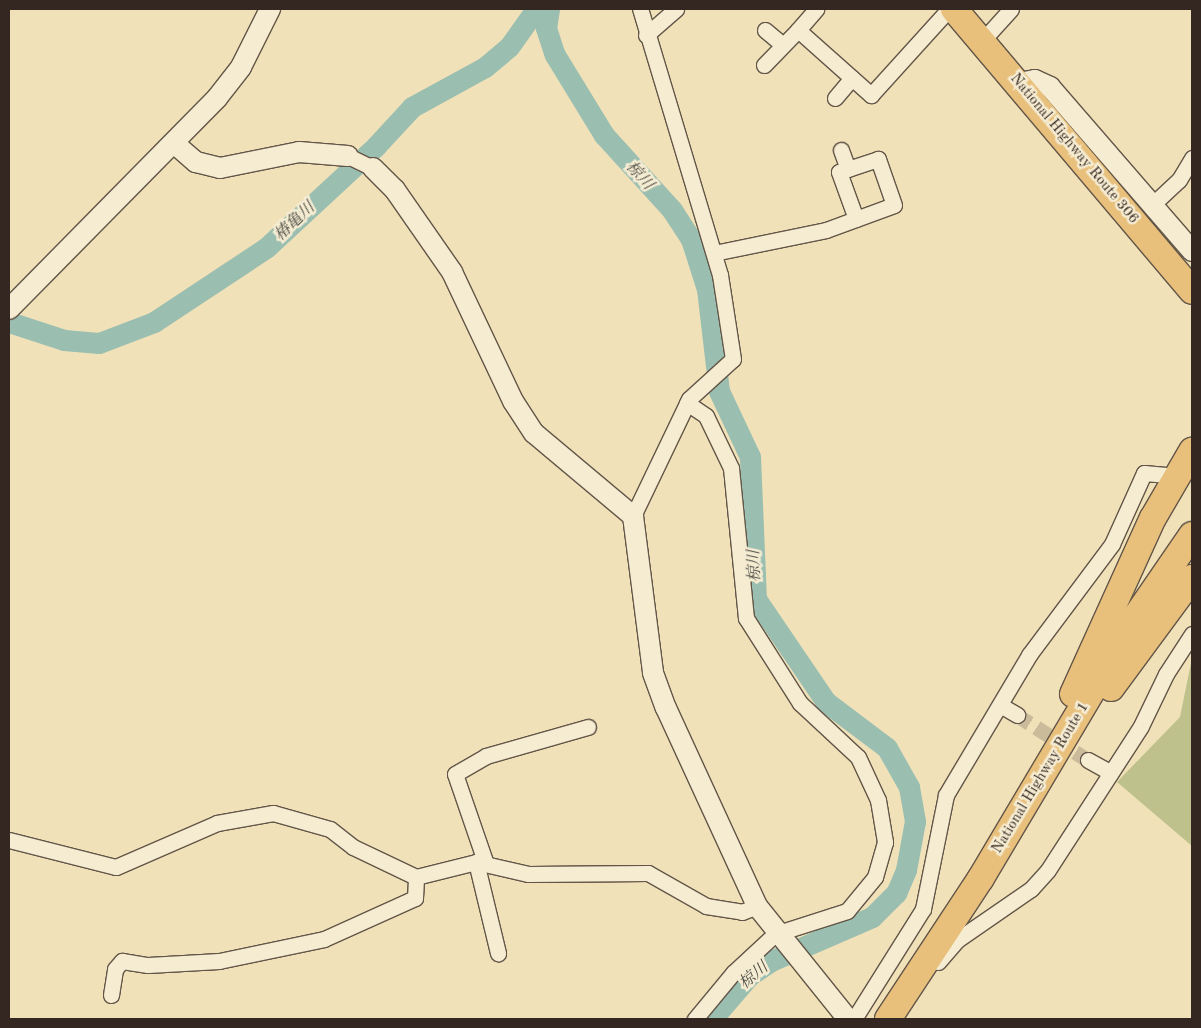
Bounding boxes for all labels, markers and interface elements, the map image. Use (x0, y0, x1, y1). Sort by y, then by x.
street label: National Highway Route 306 (1006, 70, 1142, 228)
water label: 椋川 (621, 158, 657, 194)
water label: 椿亀川 (271, 199, 319, 245)
water label: 椋川 (745, 550, 765, 582)
street label: National Highway Route 1 (989, 699, 1093, 857)
water label: 椋川 (736, 958, 772, 994)

